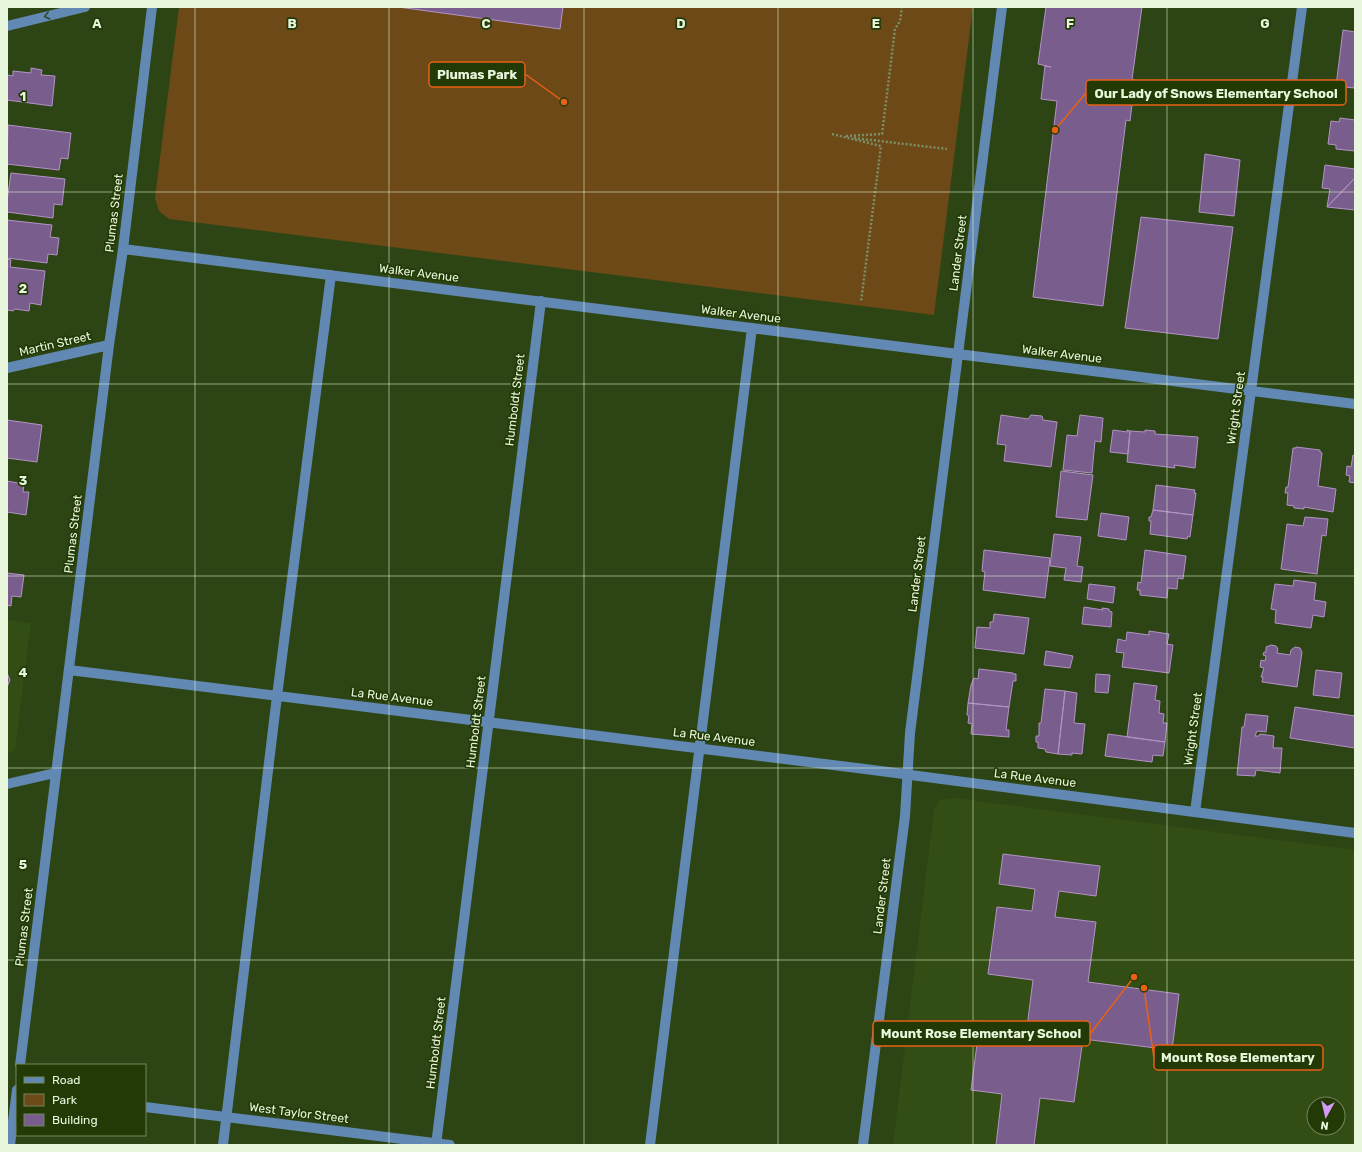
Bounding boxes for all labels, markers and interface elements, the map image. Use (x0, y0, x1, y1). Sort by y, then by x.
one-way arrow (44, 12, 50, 20)
text: A (92, 16, 102, 31)
text: B (287, 16, 297, 31)
text: C (481, 16, 491, 31)
text: D (676, 16, 686, 31)
text: E (872, 16, 880, 31)
text: F (1066, 16, 1074, 31)
text: G (1260, 16, 1270, 31)
callout: Plumas Park (429, 62, 525, 87)
text: Plumas Park (437, 67, 517, 82)
callout: Our Lady of Snows Elementary School (1086, 80, 1346, 105)
text: Our Lady of Snows Elementary School (1094, 86, 1338, 101)
text: 1 (20, 89, 26, 104)
street label: Plumas Street (102, 173, 126, 253)
street label: Lander Street (946, 214, 970, 292)
street label: Walker Avenue (378, 261, 460, 285)
text: 2 (19, 281, 27, 296)
street label: Walker Avenue (700, 302, 782, 326)
street label: Martin Street (18, 329, 93, 359)
street label: Walker Avenue (1021, 342, 1103, 366)
street label: Humboldt Street (502, 353, 528, 447)
street label: Wright Street (1224, 370, 1248, 445)
text: 3 (19, 473, 28, 488)
street label: Plumas Street (61, 494, 85, 574)
street label: Lander Street (905, 535, 929, 613)
text: 4 (19, 665, 28, 680)
street label: Humboldt Street (463, 675, 489, 769)
street label: La Rue Avenue (350, 685, 434, 709)
street label: Wright Street (1181, 691, 1205, 766)
street label: La Rue Avenue (672, 725, 756, 749)
street label: La Rue Avenue (993, 766, 1077, 790)
text: 5 (19, 857, 27, 872)
street label: Lander Street (870, 857, 894, 935)
street label: Plumas Street (12, 887, 36, 967)
street label: Humboldt Street (423, 996, 449, 1090)
callout: Mount Rose Elementary School (873, 1021, 1090, 1046)
text: Mount Rose Elementary School (881, 1026, 1081, 1041)
callout: Mount Rose Elementary (1154, 1045, 1323, 1070)
text: Mount Rose Elementary (1161, 1050, 1315, 1065)
legend (16, 1064, 146, 1136)
text: Road (52, 1073, 80, 1087)
text: Park (52, 1093, 78, 1107)
north arrow (1306, 1096, 1346, 1136)
street label: West Taylor Street (248, 1100, 350, 1126)
text: Building (52, 1113, 98, 1127)
text: N (1320, 1118, 1330, 1132)

